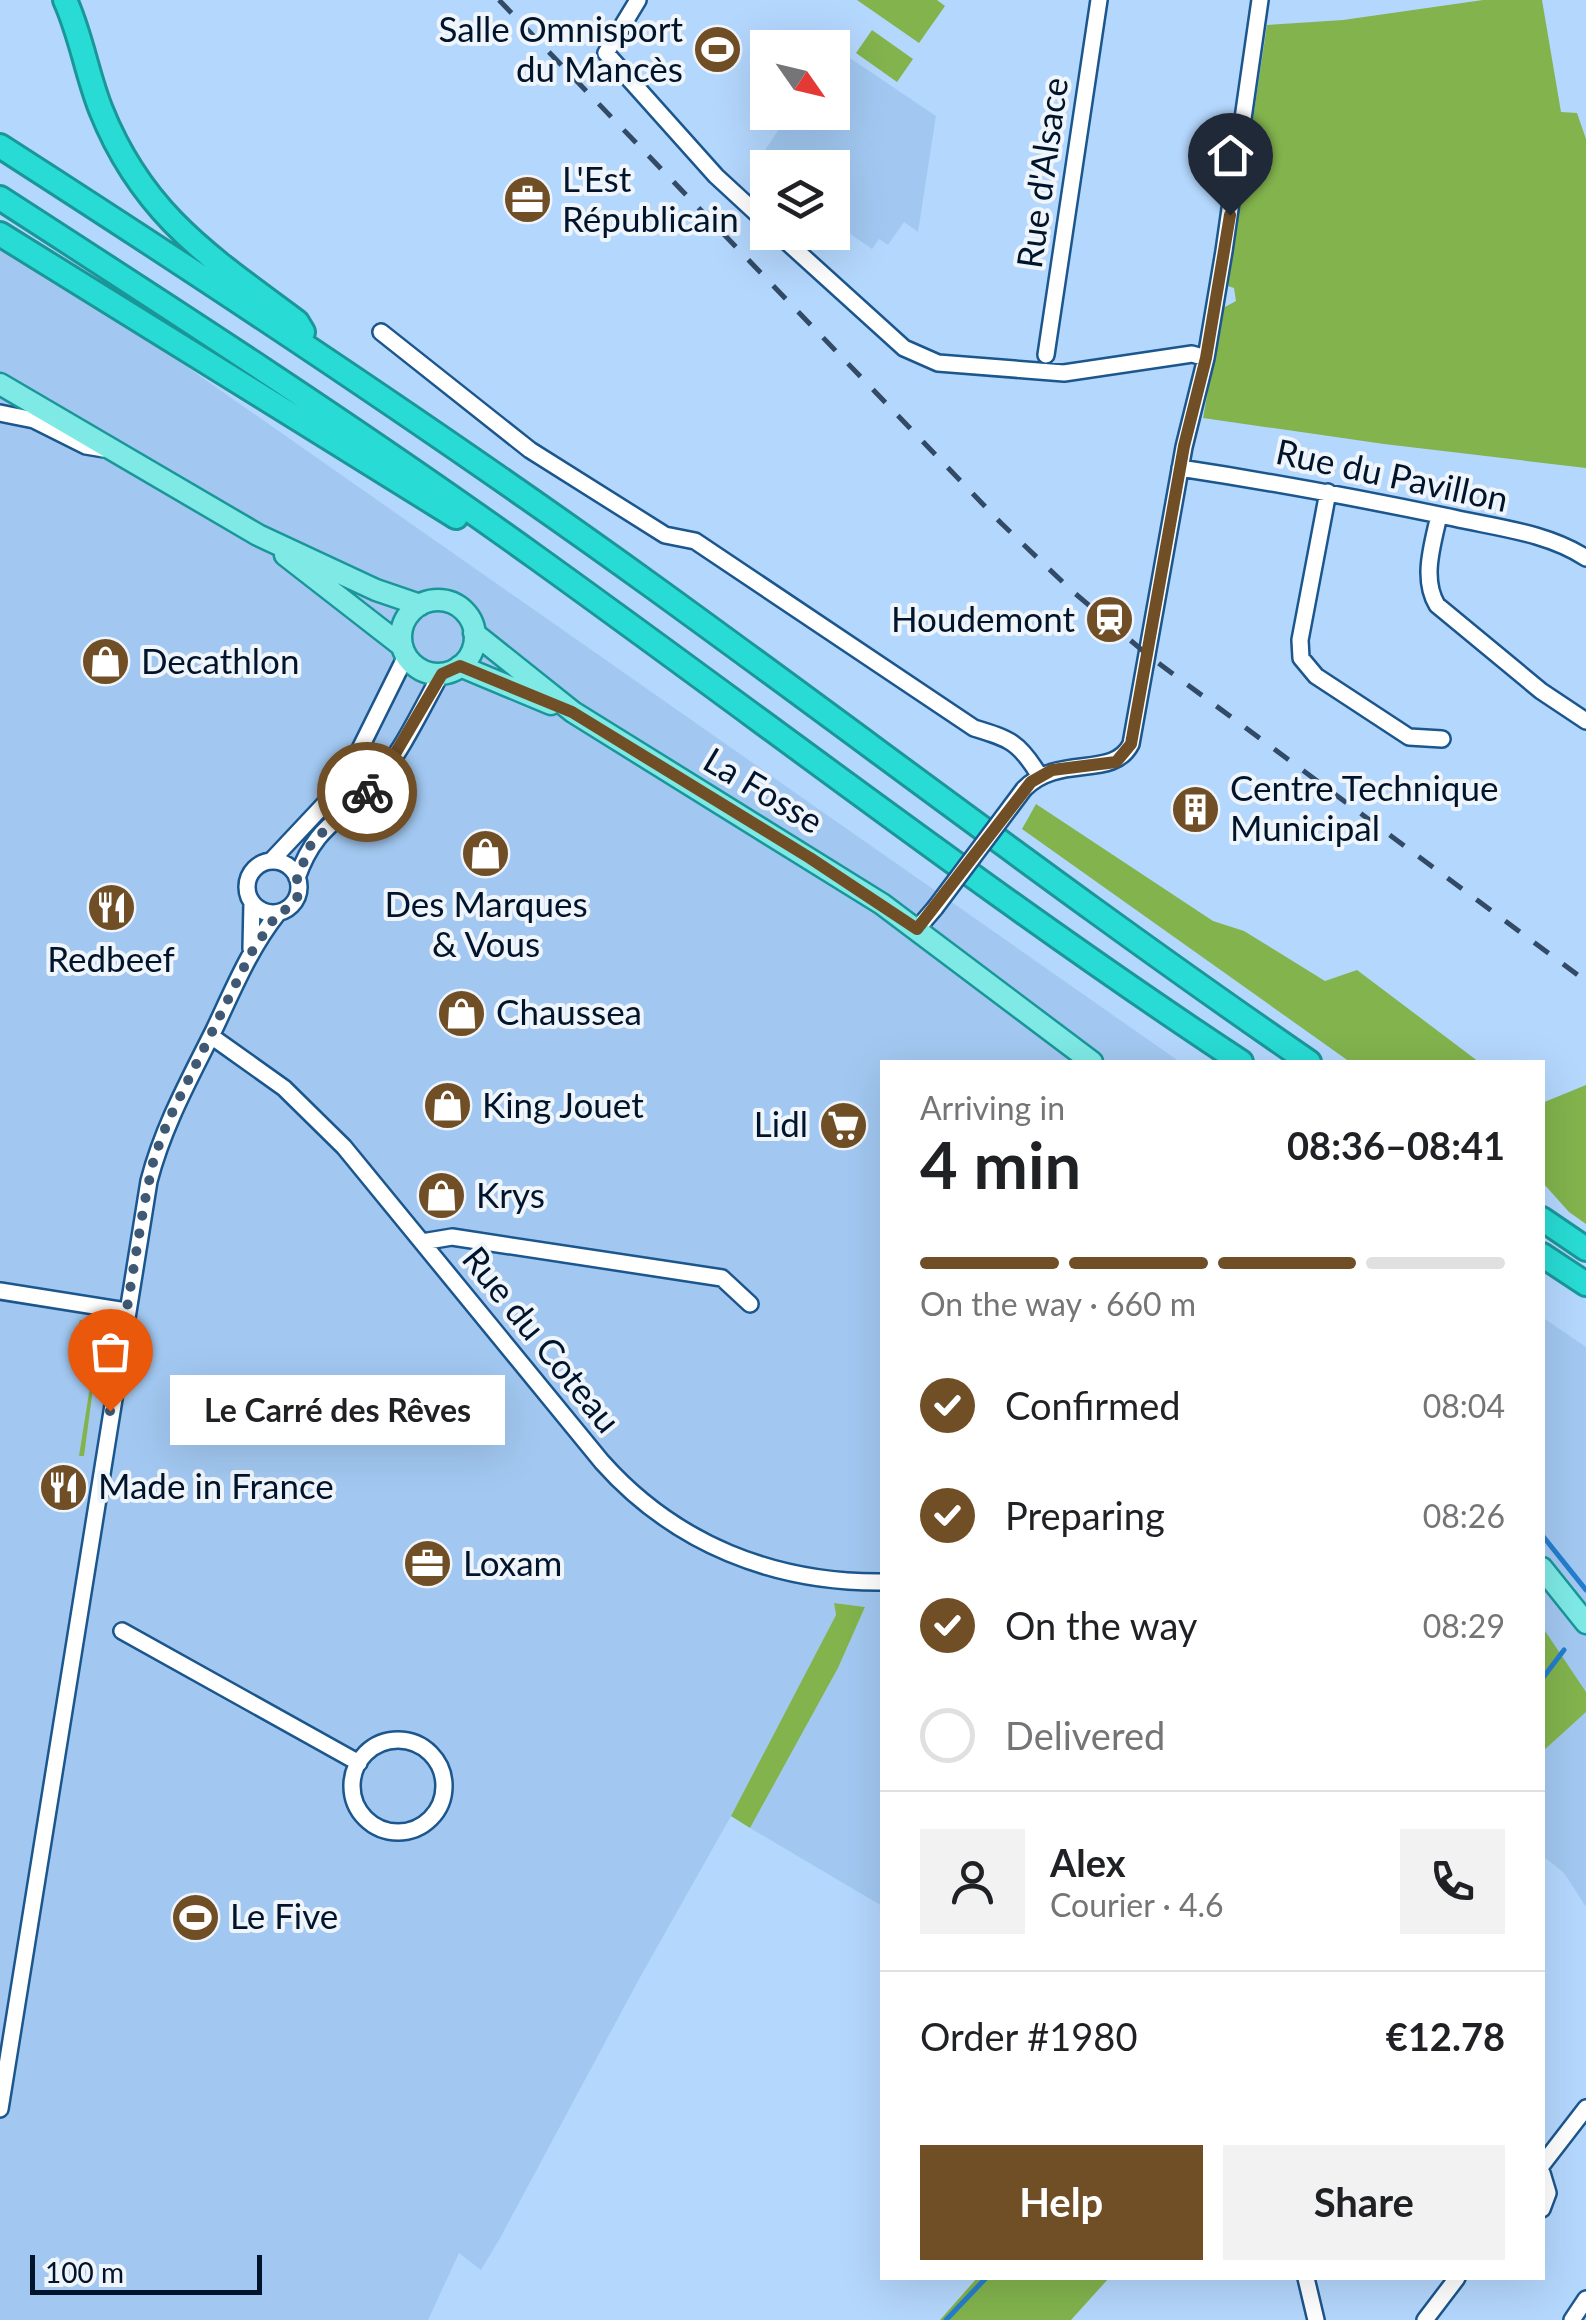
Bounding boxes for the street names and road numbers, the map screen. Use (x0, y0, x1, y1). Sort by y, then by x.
street label: Rue d'Alsace (1007, 75, 1075, 271)
street label: Rue du Pavillon (1273, 429, 1512, 519)
street label: La Fosse (697, 737, 831, 841)
street label: Rue du Coteau (455, 1237, 630, 1440)

